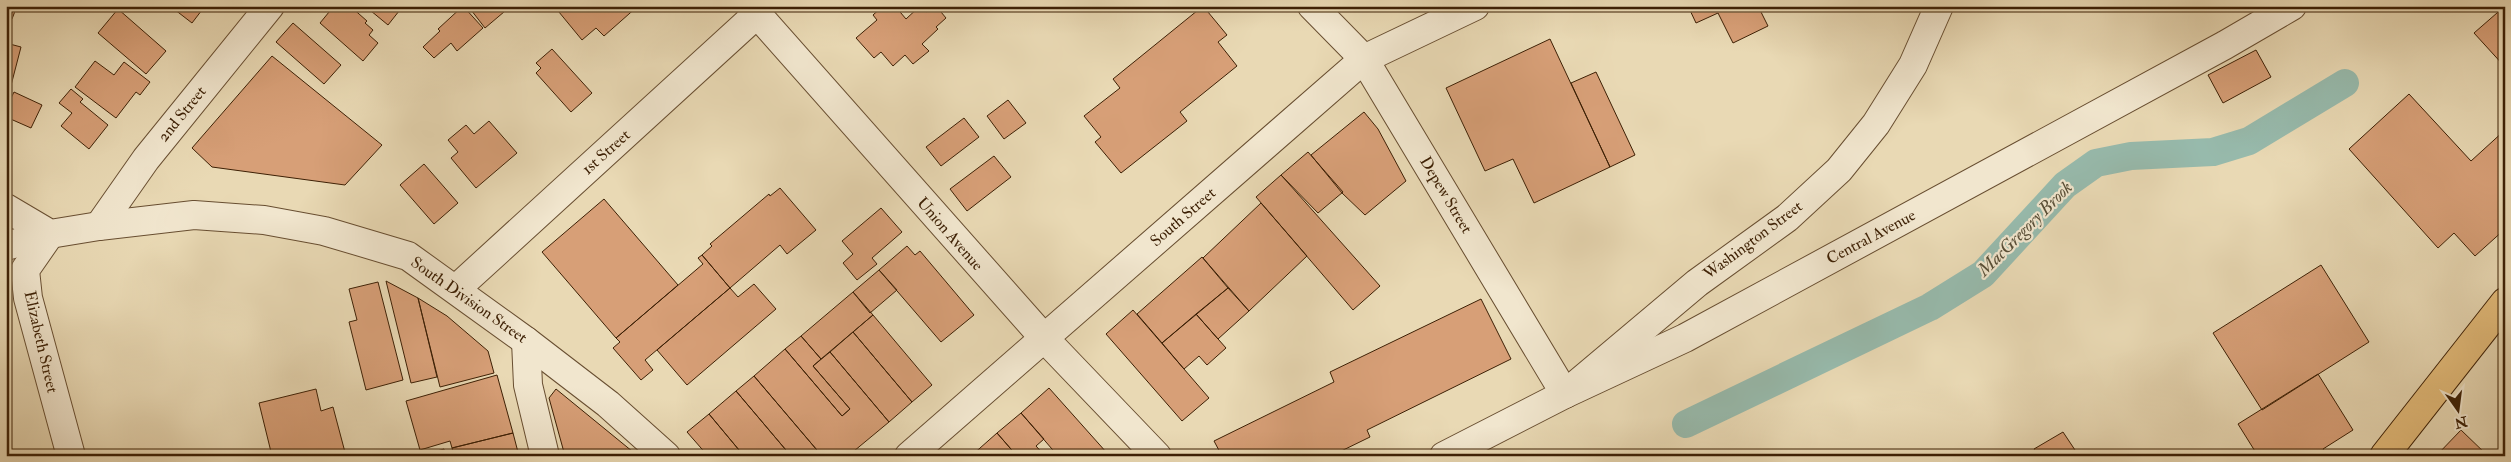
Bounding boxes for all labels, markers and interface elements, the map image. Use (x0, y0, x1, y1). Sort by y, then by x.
street label: 2nd Street (153, 82, 211, 146)
street label: 1st Street (578, 125, 634, 179)
street label: Depew Street (1414, 153, 1477, 238)
water label: MacGregory Brook (1972, 177, 2077, 282)
street label: South Street (1146, 183, 1220, 251)
street label: Union Avenue (913, 193, 988, 275)
street label: Washington Street (1699, 196, 1806, 284)
street label: Central Avenue (1823, 205, 1919, 269)
street label: South Division Street (407, 252, 531, 348)
street label: Elizabeth Street (20, 289, 62, 395)
north arrow (2434, 384, 2484, 434)
text: N (2452, 412, 2470, 432)

